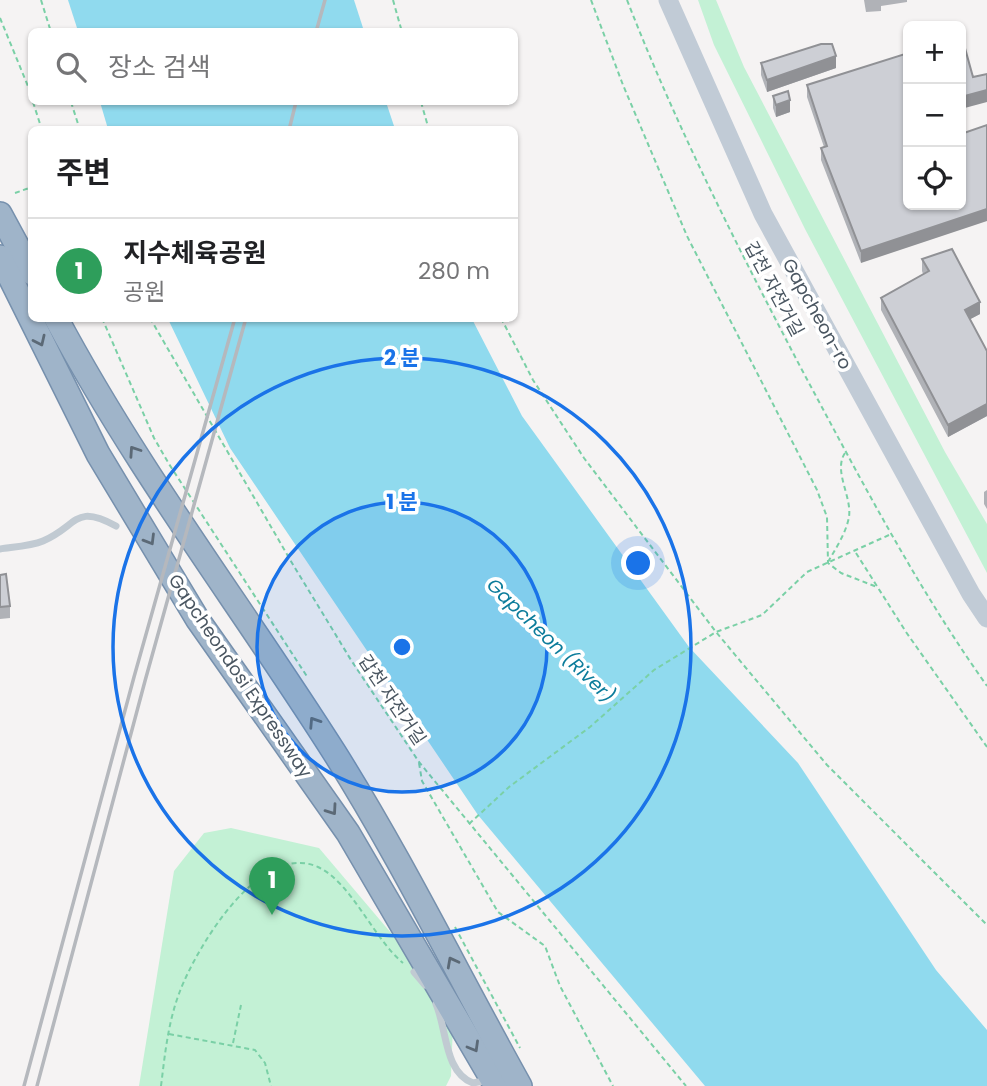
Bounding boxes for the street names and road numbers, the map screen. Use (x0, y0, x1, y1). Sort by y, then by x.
street label: 갑천 자전거길 (739, 237, 810, 341)
street label: Gapcheon-ro (777, 254, 858, 374)
street label: Gapcheondosi Expressway (163, 569, 318, 783)
street label: 갑천 자전거길 (353, 650, 432, 750)

